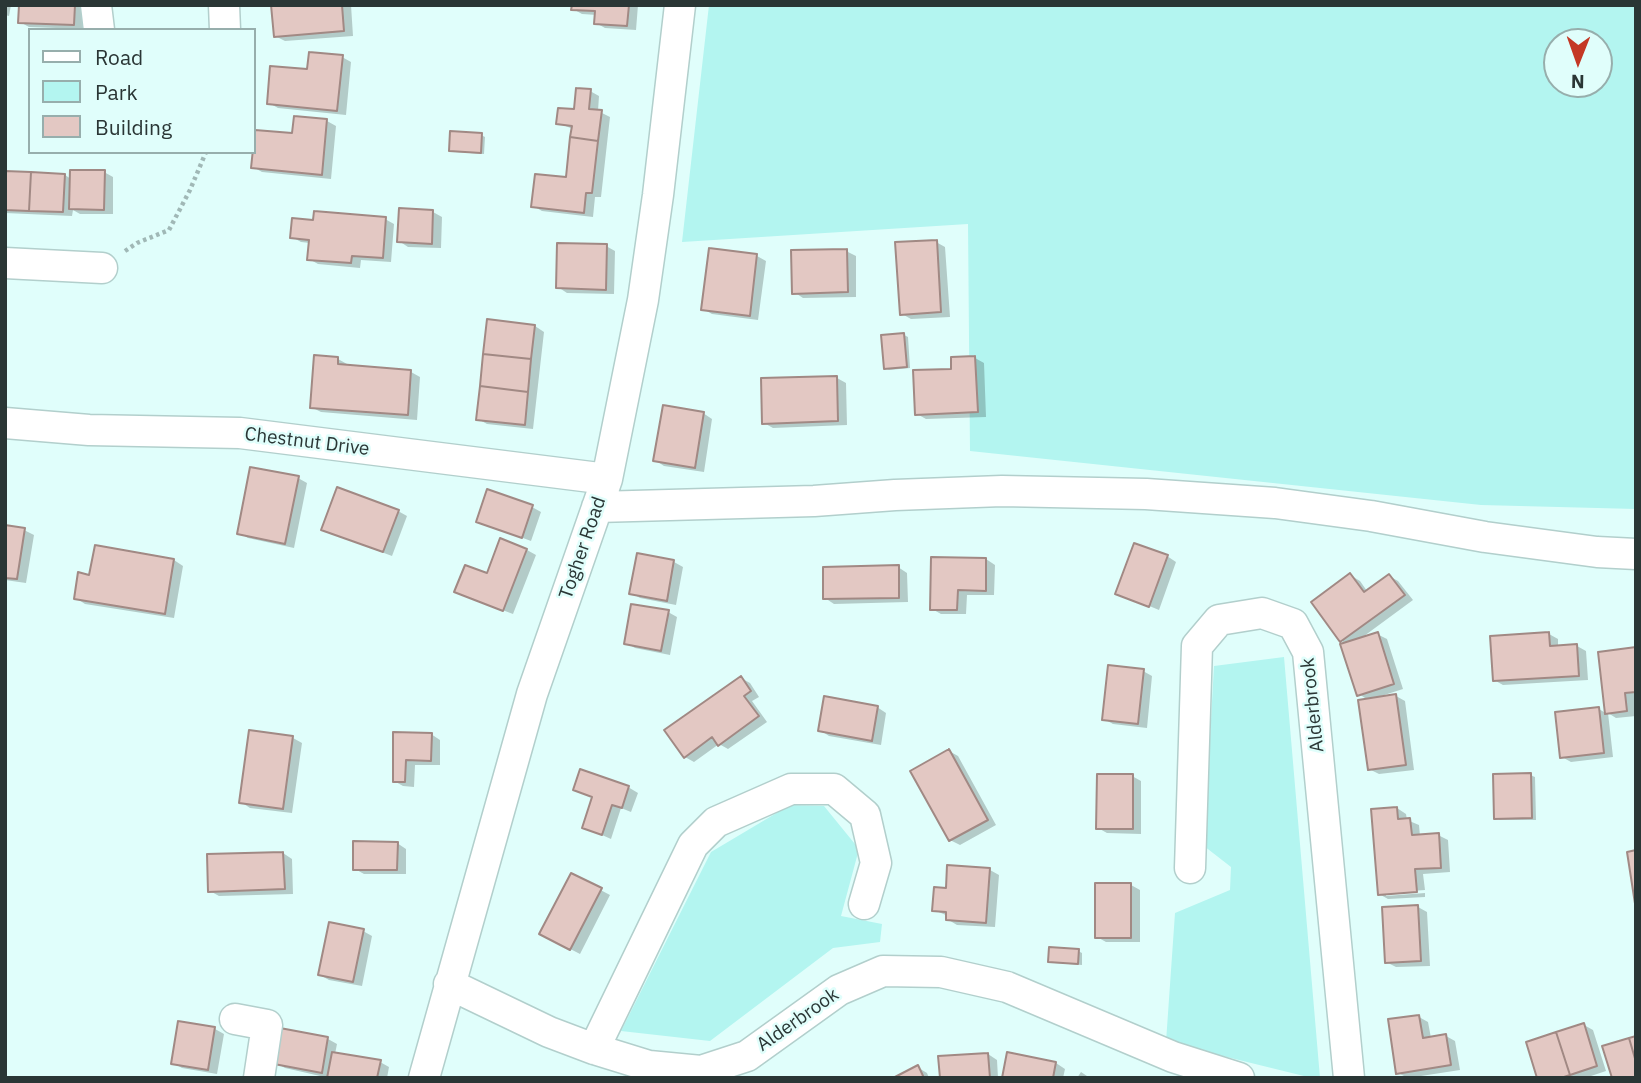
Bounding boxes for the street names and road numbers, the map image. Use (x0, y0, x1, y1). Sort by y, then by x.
street label: Chestnut Drive (243, 423, 371, 461)
street label: Togher Road (555, 494, 611, 602)
street label: Alderbrook (1297, 657, 1329, 753)
street label: Alderbrook (753, 983, 843, 1057)

